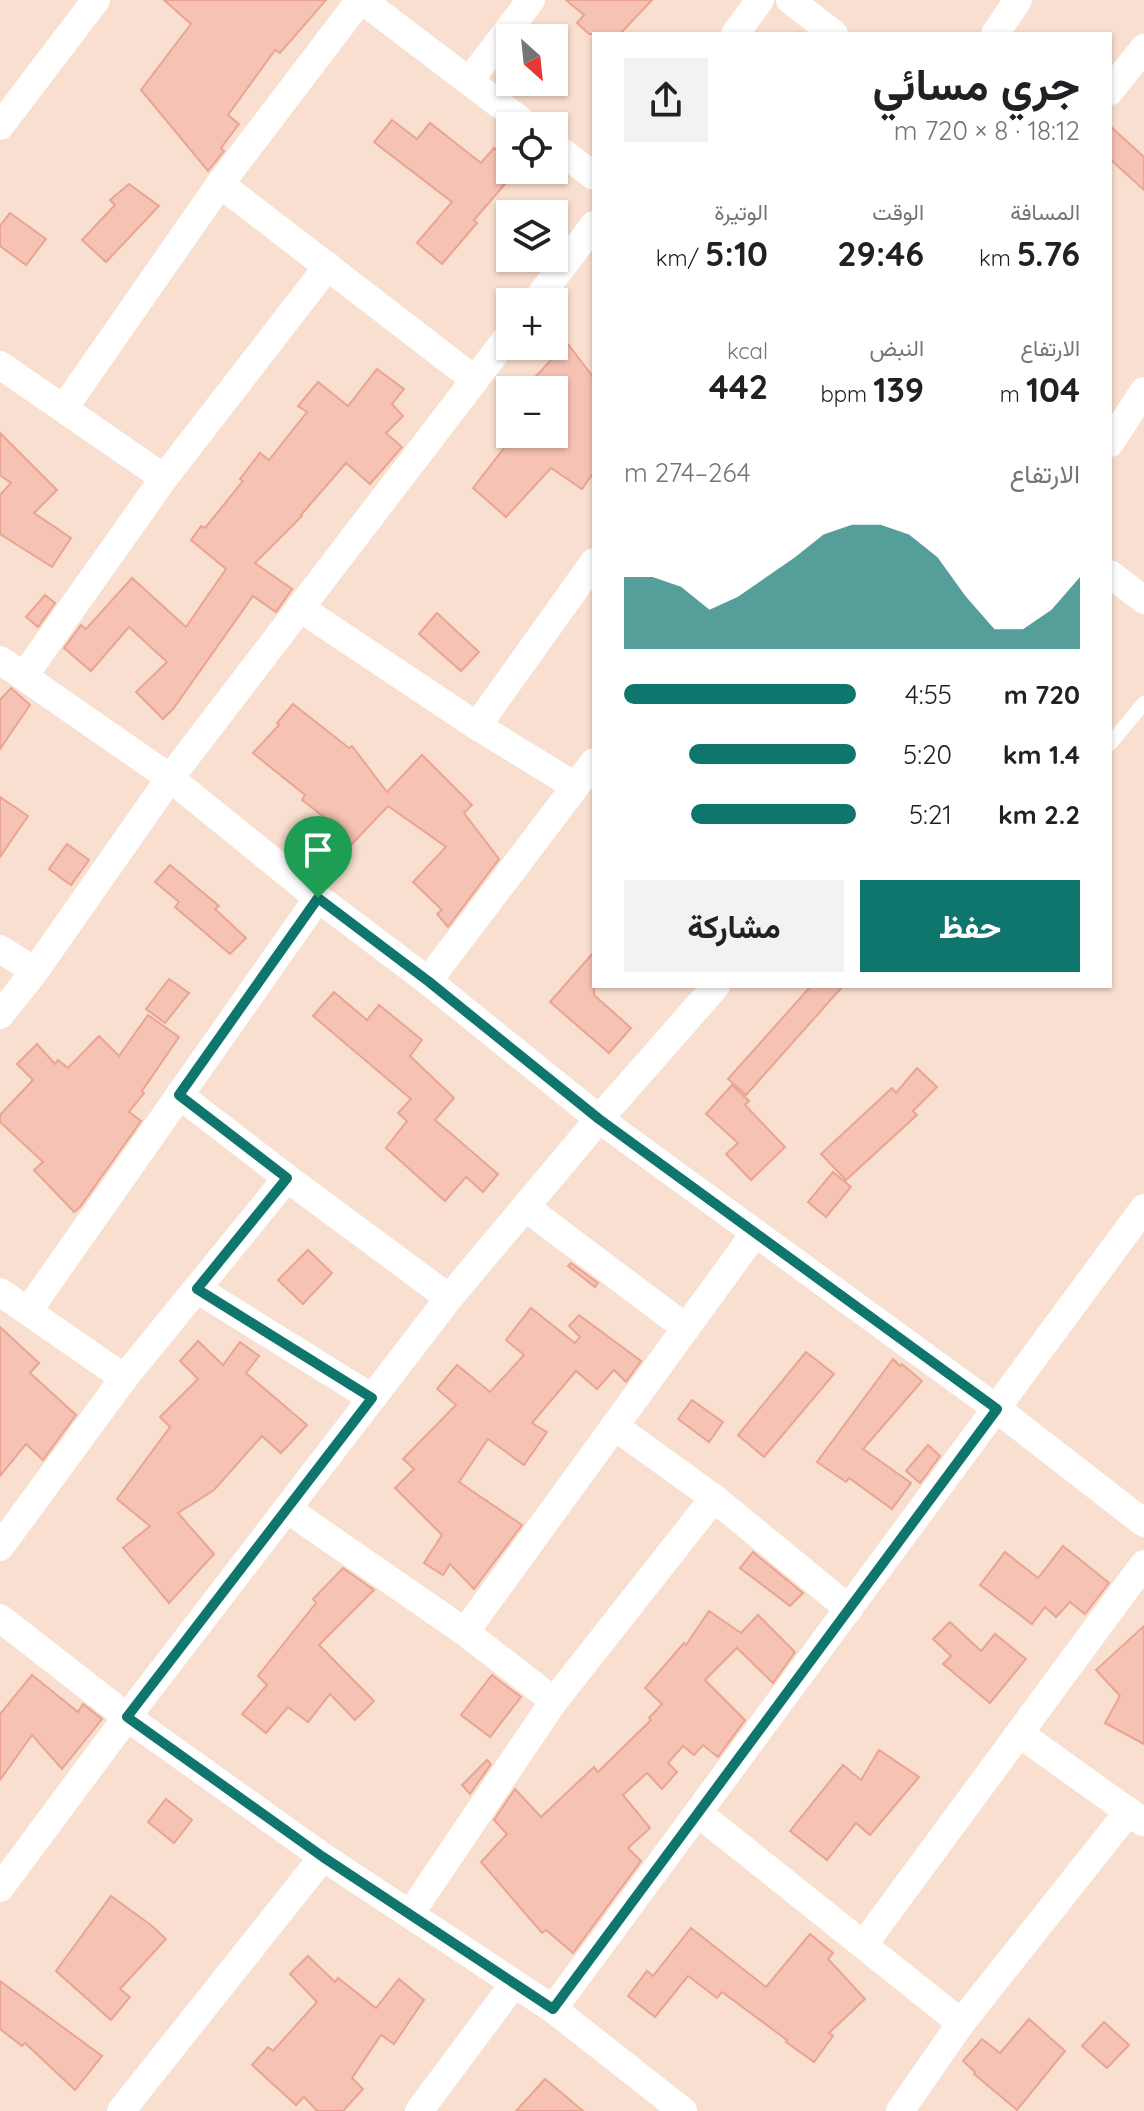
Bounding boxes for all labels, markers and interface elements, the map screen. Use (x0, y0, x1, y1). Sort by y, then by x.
north arrow (496, 24, 568, 96)
map controls (496, 24, 568, 448)
text: جري مسائي (873, 56, 1080, 111)
button: share (624, 58, 708, 142)
button: locate (496, 112, 568, 184)
text: 18:12 · 8 × 720 m (894, 114, 1080, 147)
text: الوتيرة (714, 198, 768, 226)
text: الوقت (872, 198, 924, 226)
text: المسافة (1010, 198, 1080, 226)
button: layers (496, 200, 568, 272)
text: 5:10 (705, 232, 768, 275)
text: 29:46 (837, 232, 924, 275)
text: 5.76 (1017, 232, 1080, 275)
text: /km (656, 244, 705, 272)
text: km (979, 244, 1017, 272)
button: + (496, 288, 568, 360)
text: النبض (870, 334, 924, 362)
text: الارتفاع (1020, 334, 1080, 362)
text: kcal (727, 337, 768, 365)
text: 442 (709, 365, 768, 408)
text: 139 (873, 368, 924, 411)
text: 104 (1026, 368, 1080, 411)
button: − (496, 376, 568, 448)
text: bpm (820, 380, 873, 408)
text: m (1000, 380, 1026, 408)
text: 264–274 m (624, 456, 751, 489)
text: الارتفاع (1009, 457, 1080, 490)
text: 4:55 (905, 678, 952, 711)
text: 720 m (1004, 678, 1080, 711)
text: 5:20 (903, 738, 952, 771)
text: 1.4 km (1003, 738, 1080, 771)
text: 5:21 (909, 798, 952, 831)
text: 2.2 km (998, 798, 1080, 831)
pin (284, 816, 352, 898)
icon: arrive (296, 828, 340, 872)
button: مشاركة (624, 880, 844, 972)
button: حفظ (860, 880, 1080, 972)

